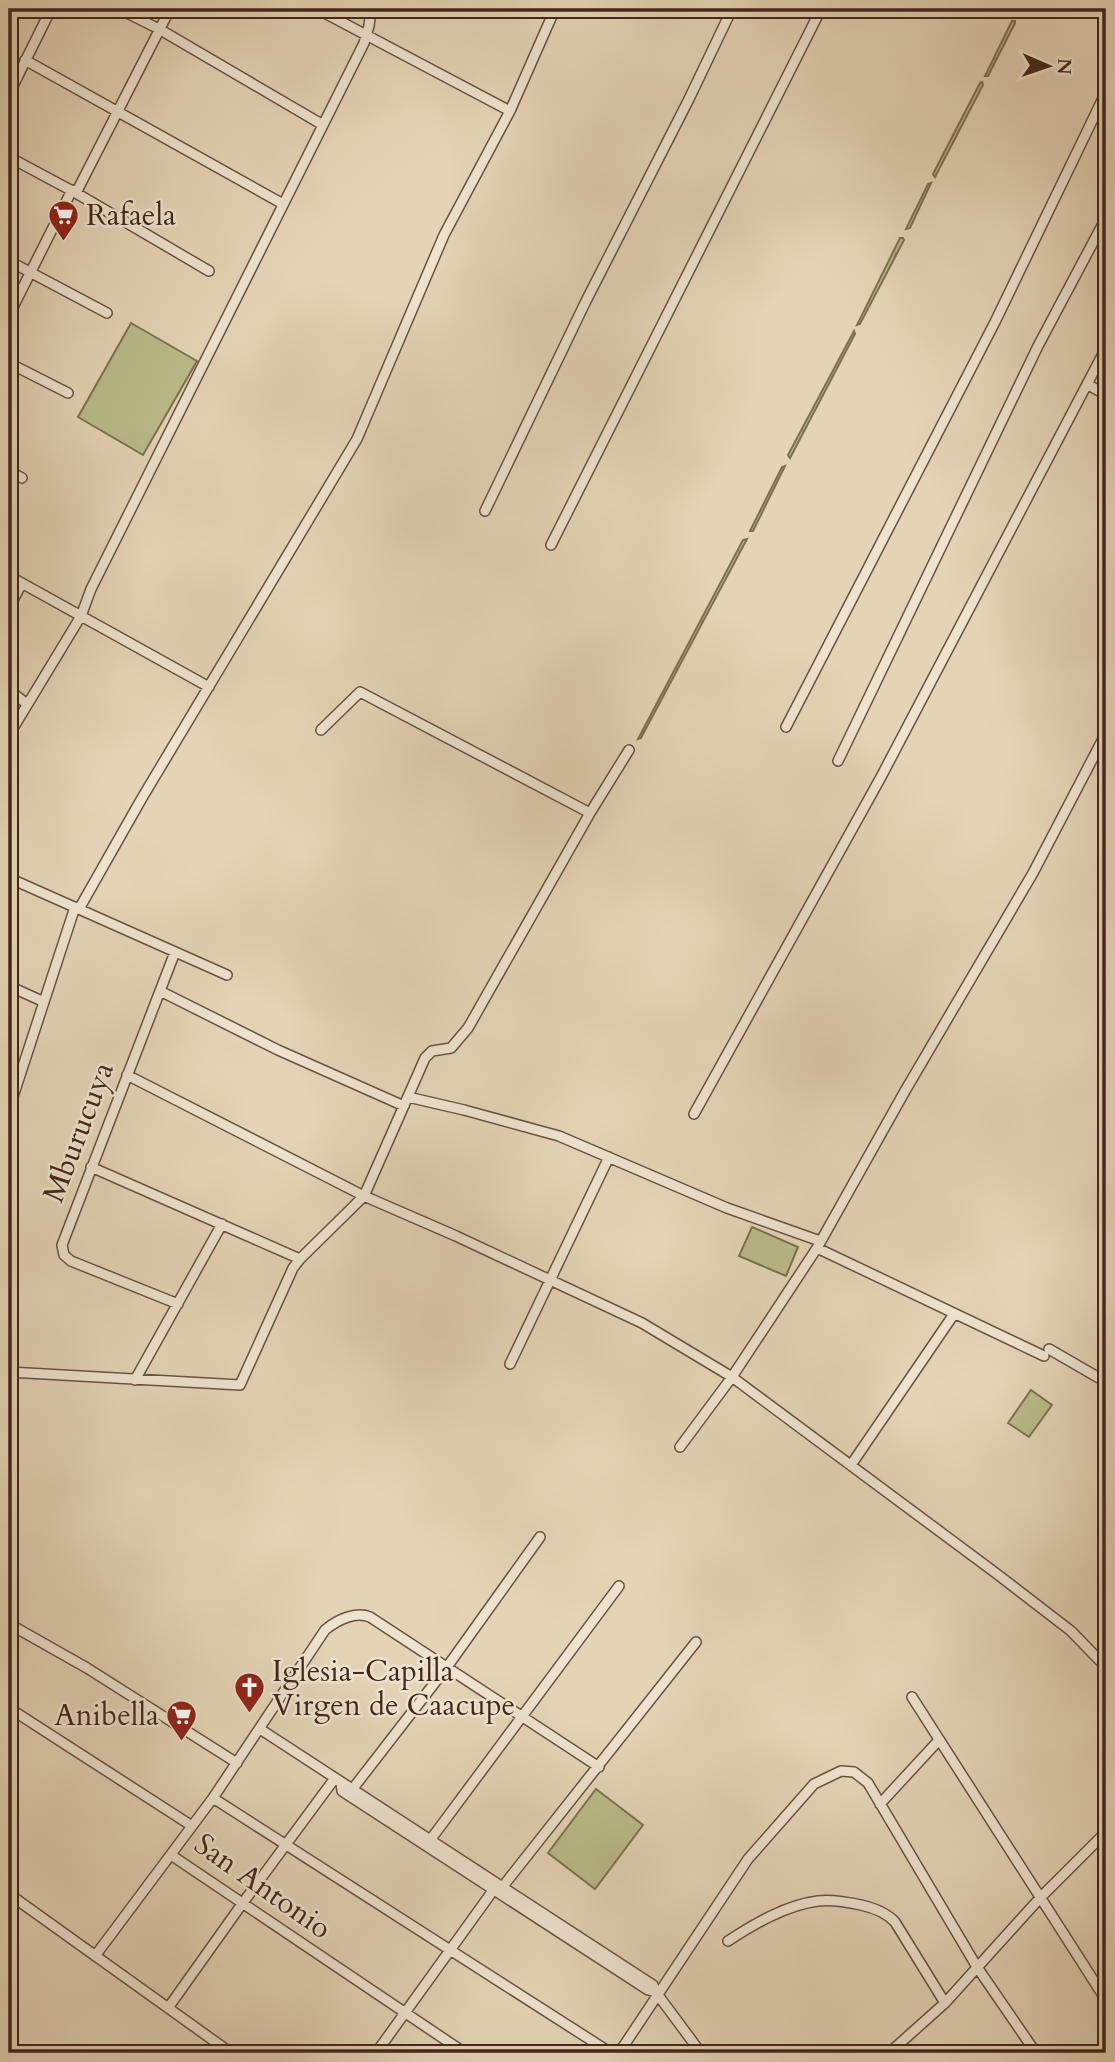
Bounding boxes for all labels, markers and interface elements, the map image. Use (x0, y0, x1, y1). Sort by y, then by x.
north arrow (1014, 32, 1084, 102)
text: N (1051, 58, 1077, 76)
place label: Rafaela (86, 195, 176, 236)
supermarket icon: Rafaela (46, 198, 80, 242)
street label: Mburucuya (33, 1056, 124, 1208)
place label: Iglesia-Capilla Virgen de Caacupe (272, 1651, 515, 1726)
church icon: Iglesia-Capilla Virgen de Caacupe (232, 1671, 266, 1715)
place label: Anibella (54, 1695, 159, 1736)
supermarket icon: Anibella (165, 1698, 199, 1742)
street label: San Antonio (186, 1824, 340, 1949)

